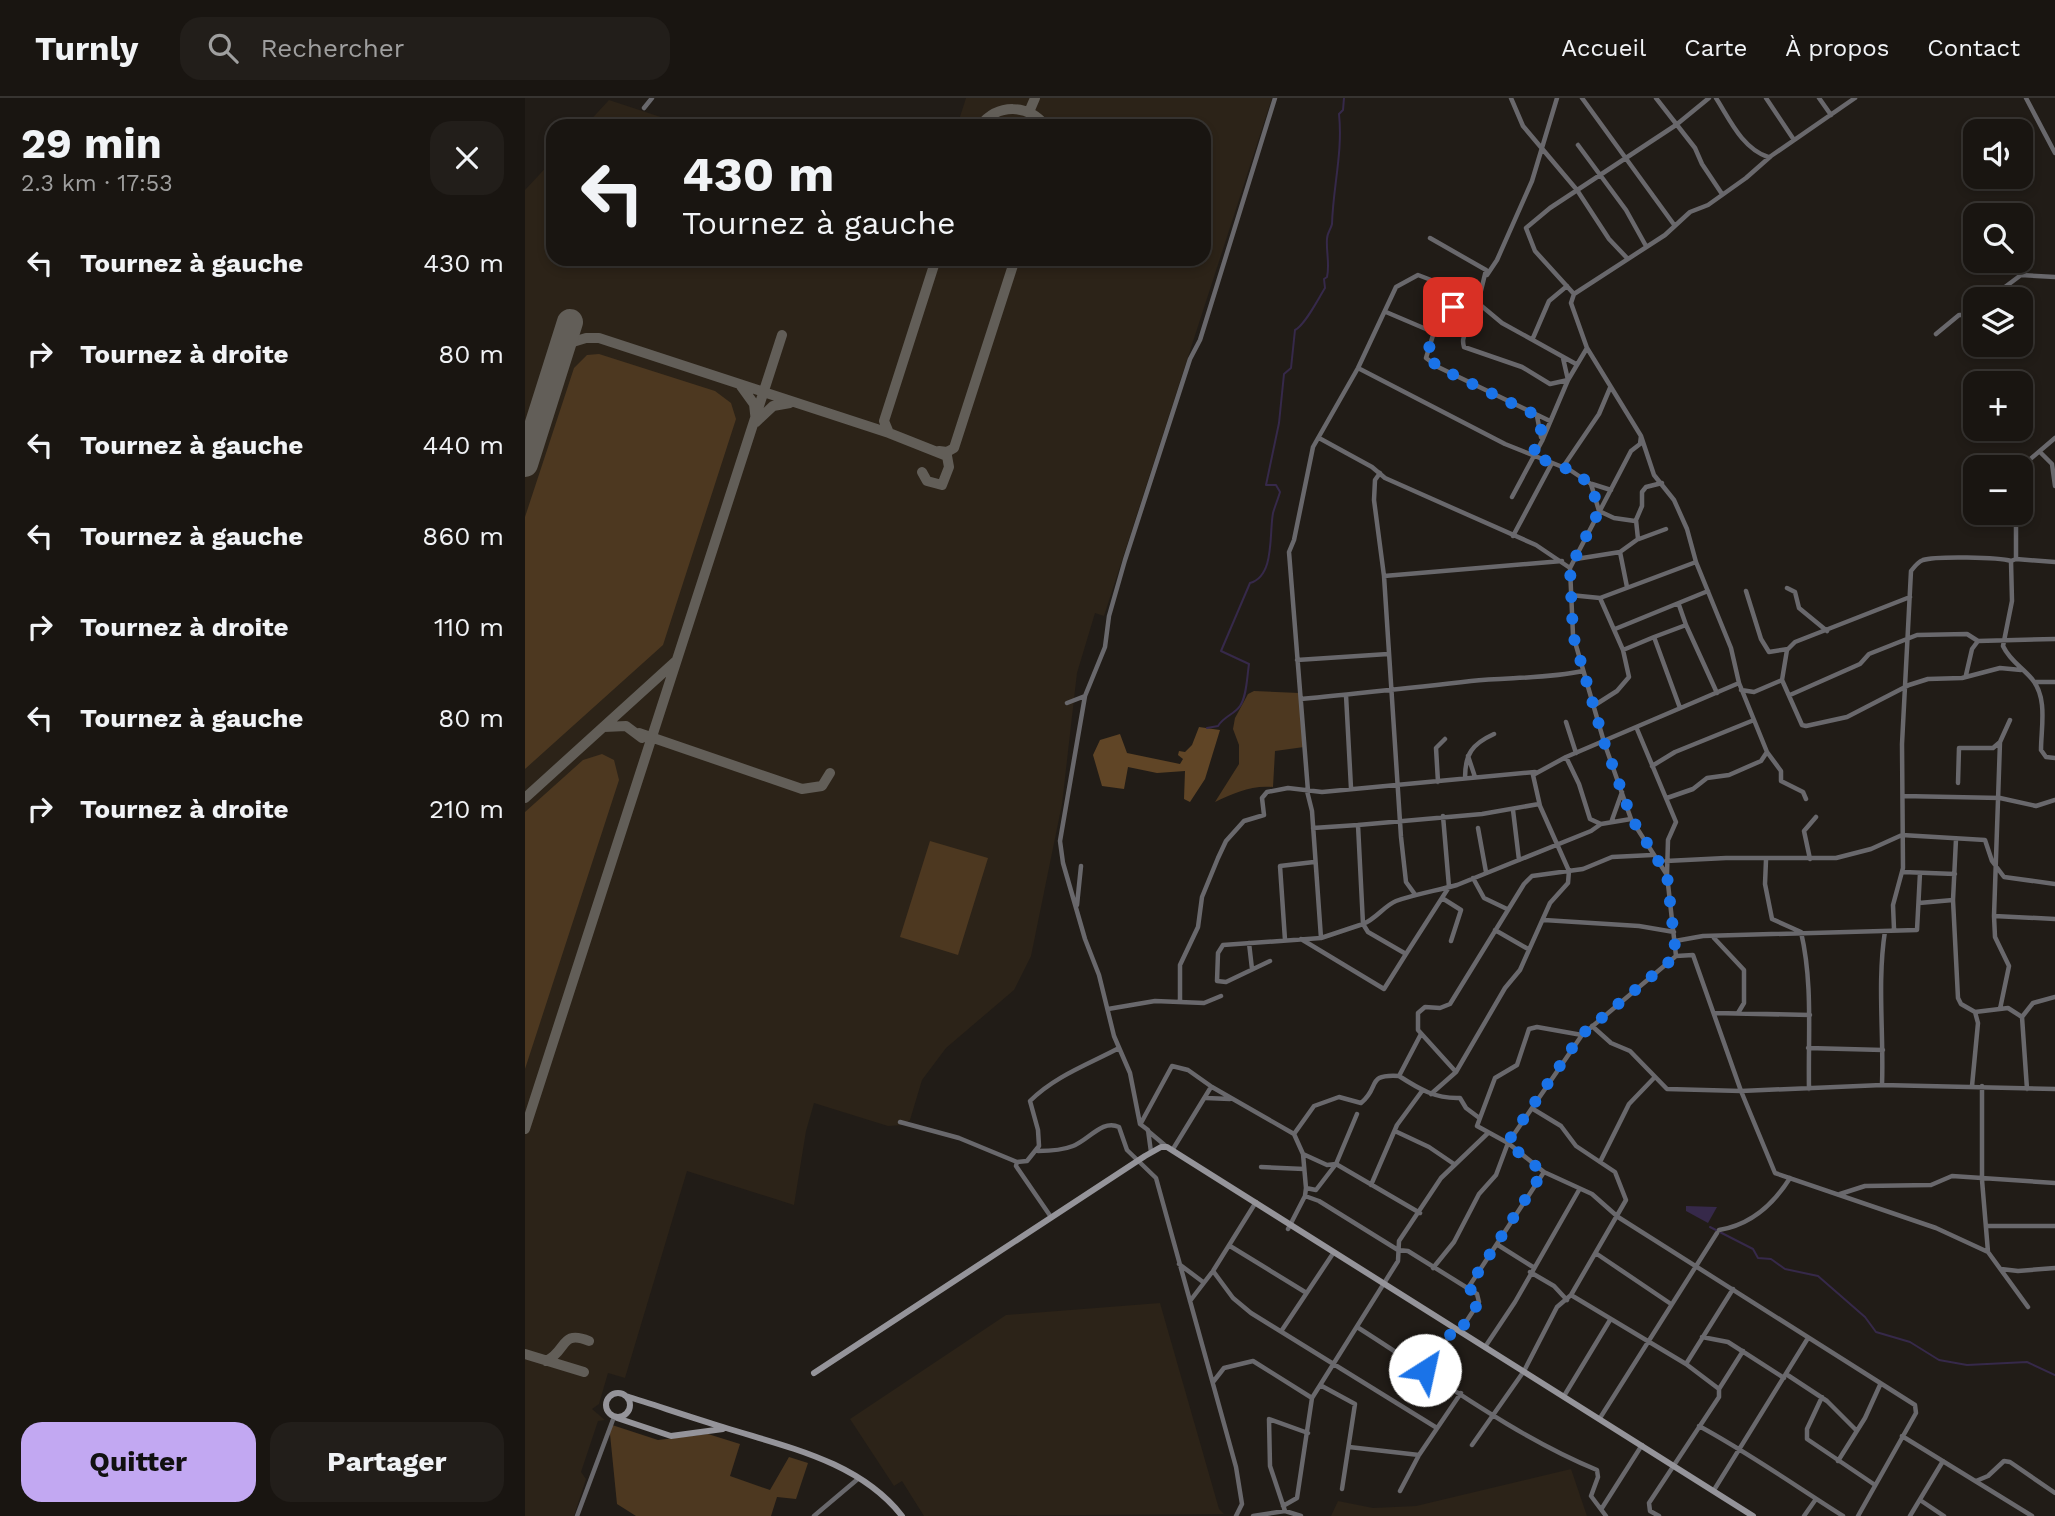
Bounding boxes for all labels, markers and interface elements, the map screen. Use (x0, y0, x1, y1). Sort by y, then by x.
search box (180, 17, 670, 80)
text: Turnly (35, 29, 138, 68)
icon: search (204, 29, 242, 67)
text: Rechercher (260, 33, 404, 63)
text: Accueil (1561, 34, 1646, 62)
text: Carte (1684, 34, 1747, 62)
text: À propos (1785, 34, 1889, 62)
text: Contact (1927, 34, 2020, 62)
text: 29 min (21, 119, 162, 168)
map controls (1963, 119, 2033, 525)
button: sound (1963, 119, 2033, 189)
button: close (430, 121, 504, 195)
text: 430 m (682, 145, 834, 203)
icon: left (567, 147, 658, 238)
text: 2.3 km · 17:53 (21, 170, 173, 197)
button: search (1963, 203, 2033, 273)
text: Tournez à gauche (682, 204, 955, 242)
icon: left (21, 244, 59, 282)
text: Tournez à gauche (80, 248, 303, 278)
text: 430 m (423, 248, 504, 278)
pin (1423, 277, 1483, 337)
button: layers (1963, 287, 2033, 357)
icon: arrive (1434, 288, 1472, 326)
icon: right (21, 335, 59, 373)
text: Tournez à droite (80, 339, 289, 369)
text: 80 m (438, 339, 504, 369)
button: + (1963, 371, 2033, 441)
icon: left (21, 426, 59, 464)
text: Tournez à gauche (80, 430, 303, 460)
text: 440 m (422, 430, 504, 460)
button: − (1963, 455, 2033, 525)
icon: left (21, 517, 59, 555)
text: Tournez à gauche (80, 521, 303, 551)
text: 860 m (422, 521, 504, 551)
icon: right (21, 608, 59, 646)
text: Tournez à droite (80, 612, 289, 642)
text: 110 m (434, 612, 504, 642)
icon: left (21, 699, 59, 737)
text: Tournez à gauche (80, 703, 303, 733)
text: 80 m (438, 703, 504, 733)
icon: right (21, 790, 59, 828)
text: Tournez à droite (80, 794, 289, 824)
text: 210 m (429, 794, 504, 824)
position arrow (1388, 1333, 1462, 1407)
button: Quitter (21, 1422, 256, 1502)
button: Partager (270, 1422, 504, 1502)

